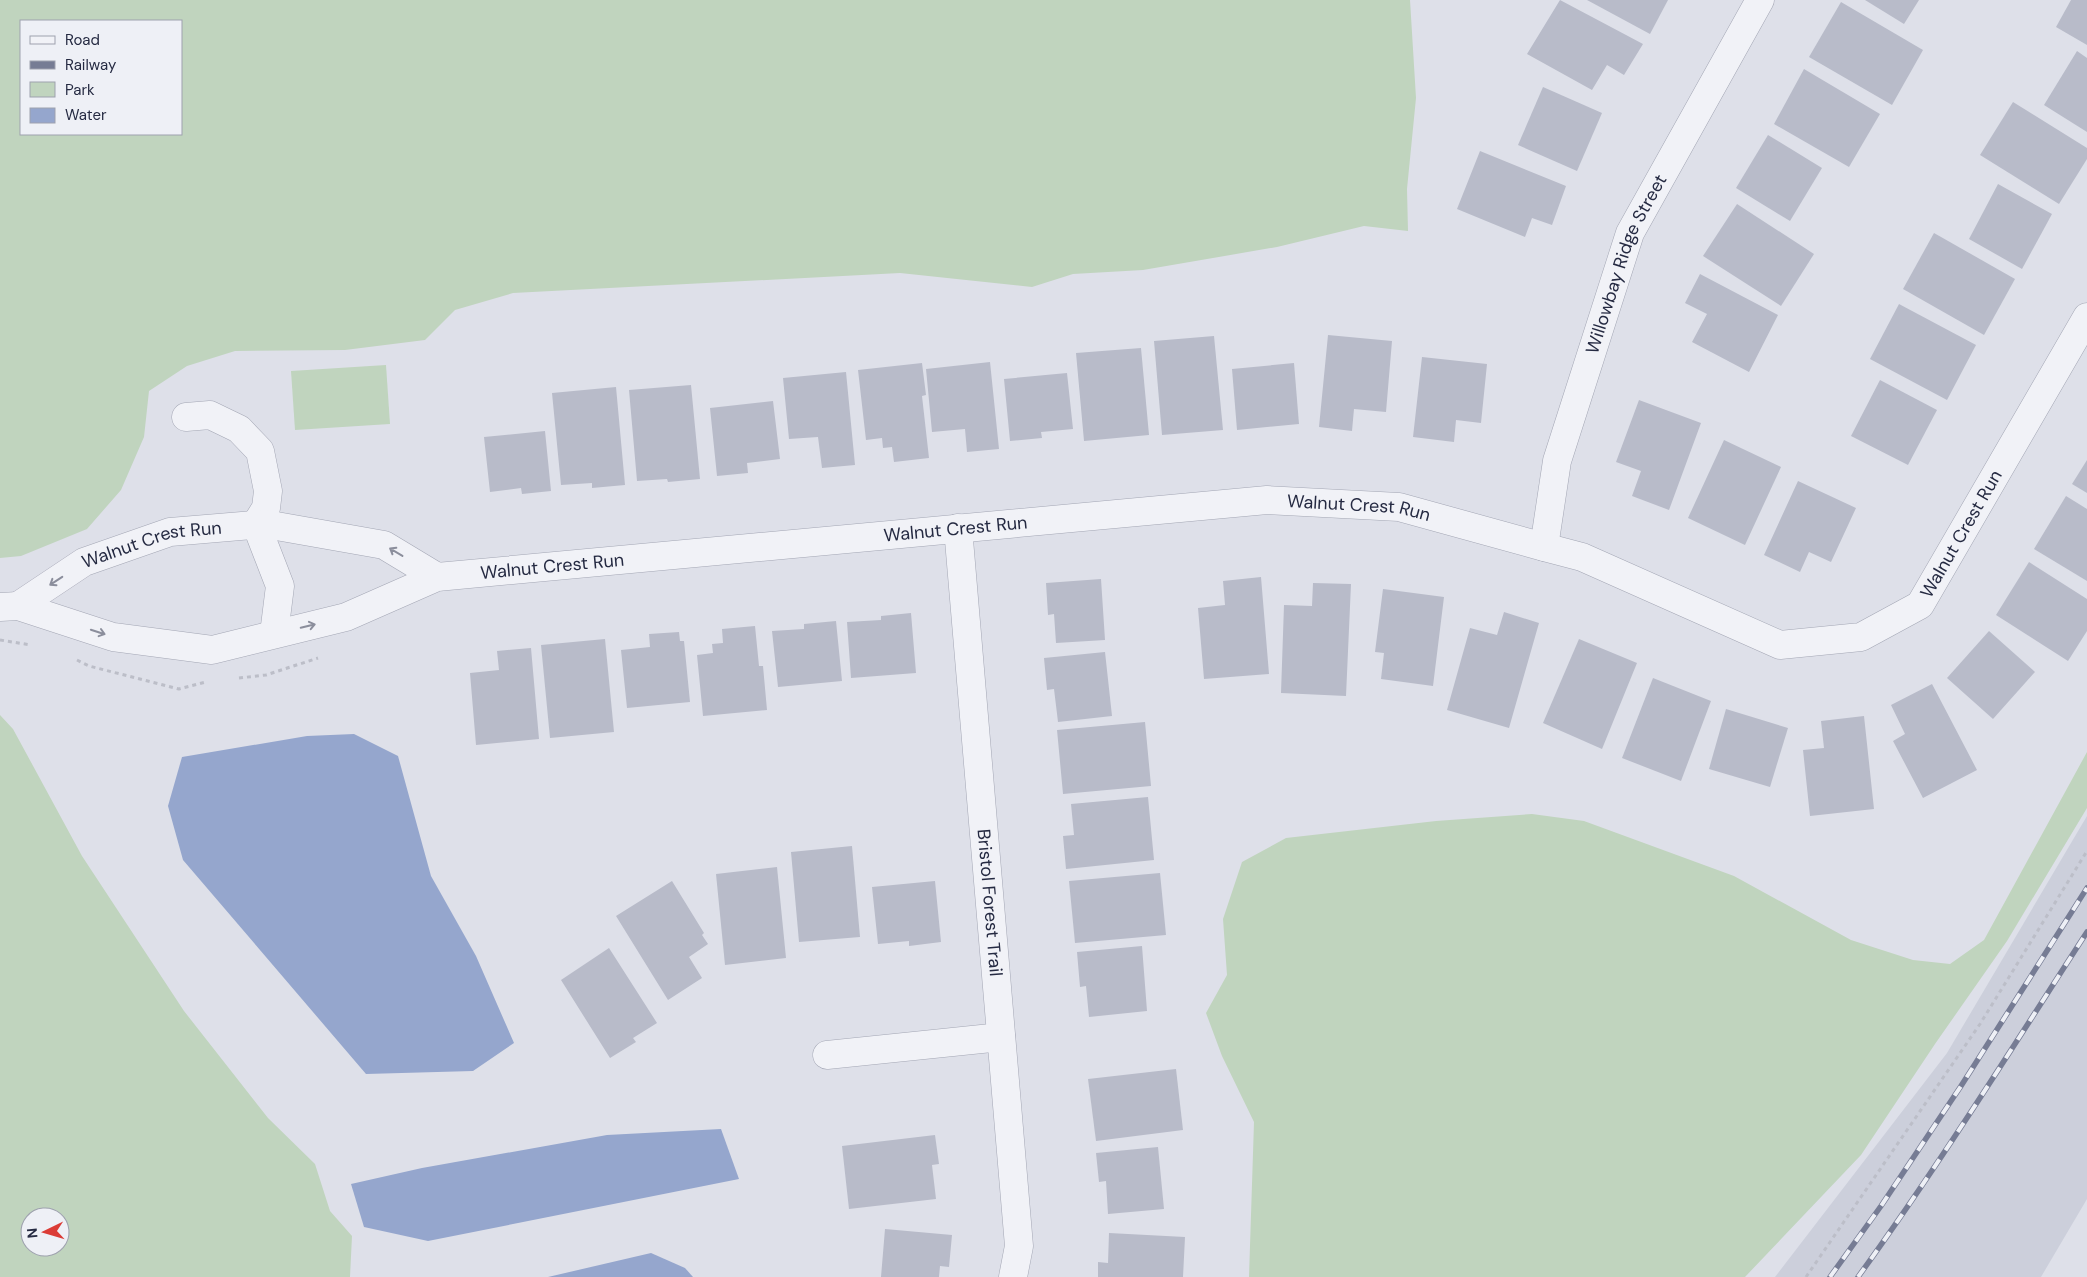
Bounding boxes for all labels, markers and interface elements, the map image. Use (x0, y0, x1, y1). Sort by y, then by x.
legend (20, 20, 182, 135)
text: Road (65, 30, 100, 50)
text: Railway (65, 55, 117, 75)
text: Park (65, 80, 95, 100)
text: Water (65, 105, 107, 125)
street label: Willowbay Ridge Street (1580, 170, 1672, 357)
street label: Walnut Crest Run (1915, 466, 2008, 602)
street label: Walnut Crest Run (1286, 489, 1433, 527)
street label: Walnut Crest Run (883, 510, 1028, 548)
street label: Walnut Crest Run (79, 516, 223, 574)
one-way arrow (389, 546, 403, 556)
street label: Walnut Crest Run (479, 548, 625, 585)
one-way arrow (49, 576, 63, 586)
one-way arrow (300, 621, 316, 630)
one-way arrow (89, 628, 105, 637)
street label: Bristol Forest Trail (972, 828, 1008, 977)
north arrow (20, 1207, 70, 1257)
text: N (23, 1227, 41, 1239)

